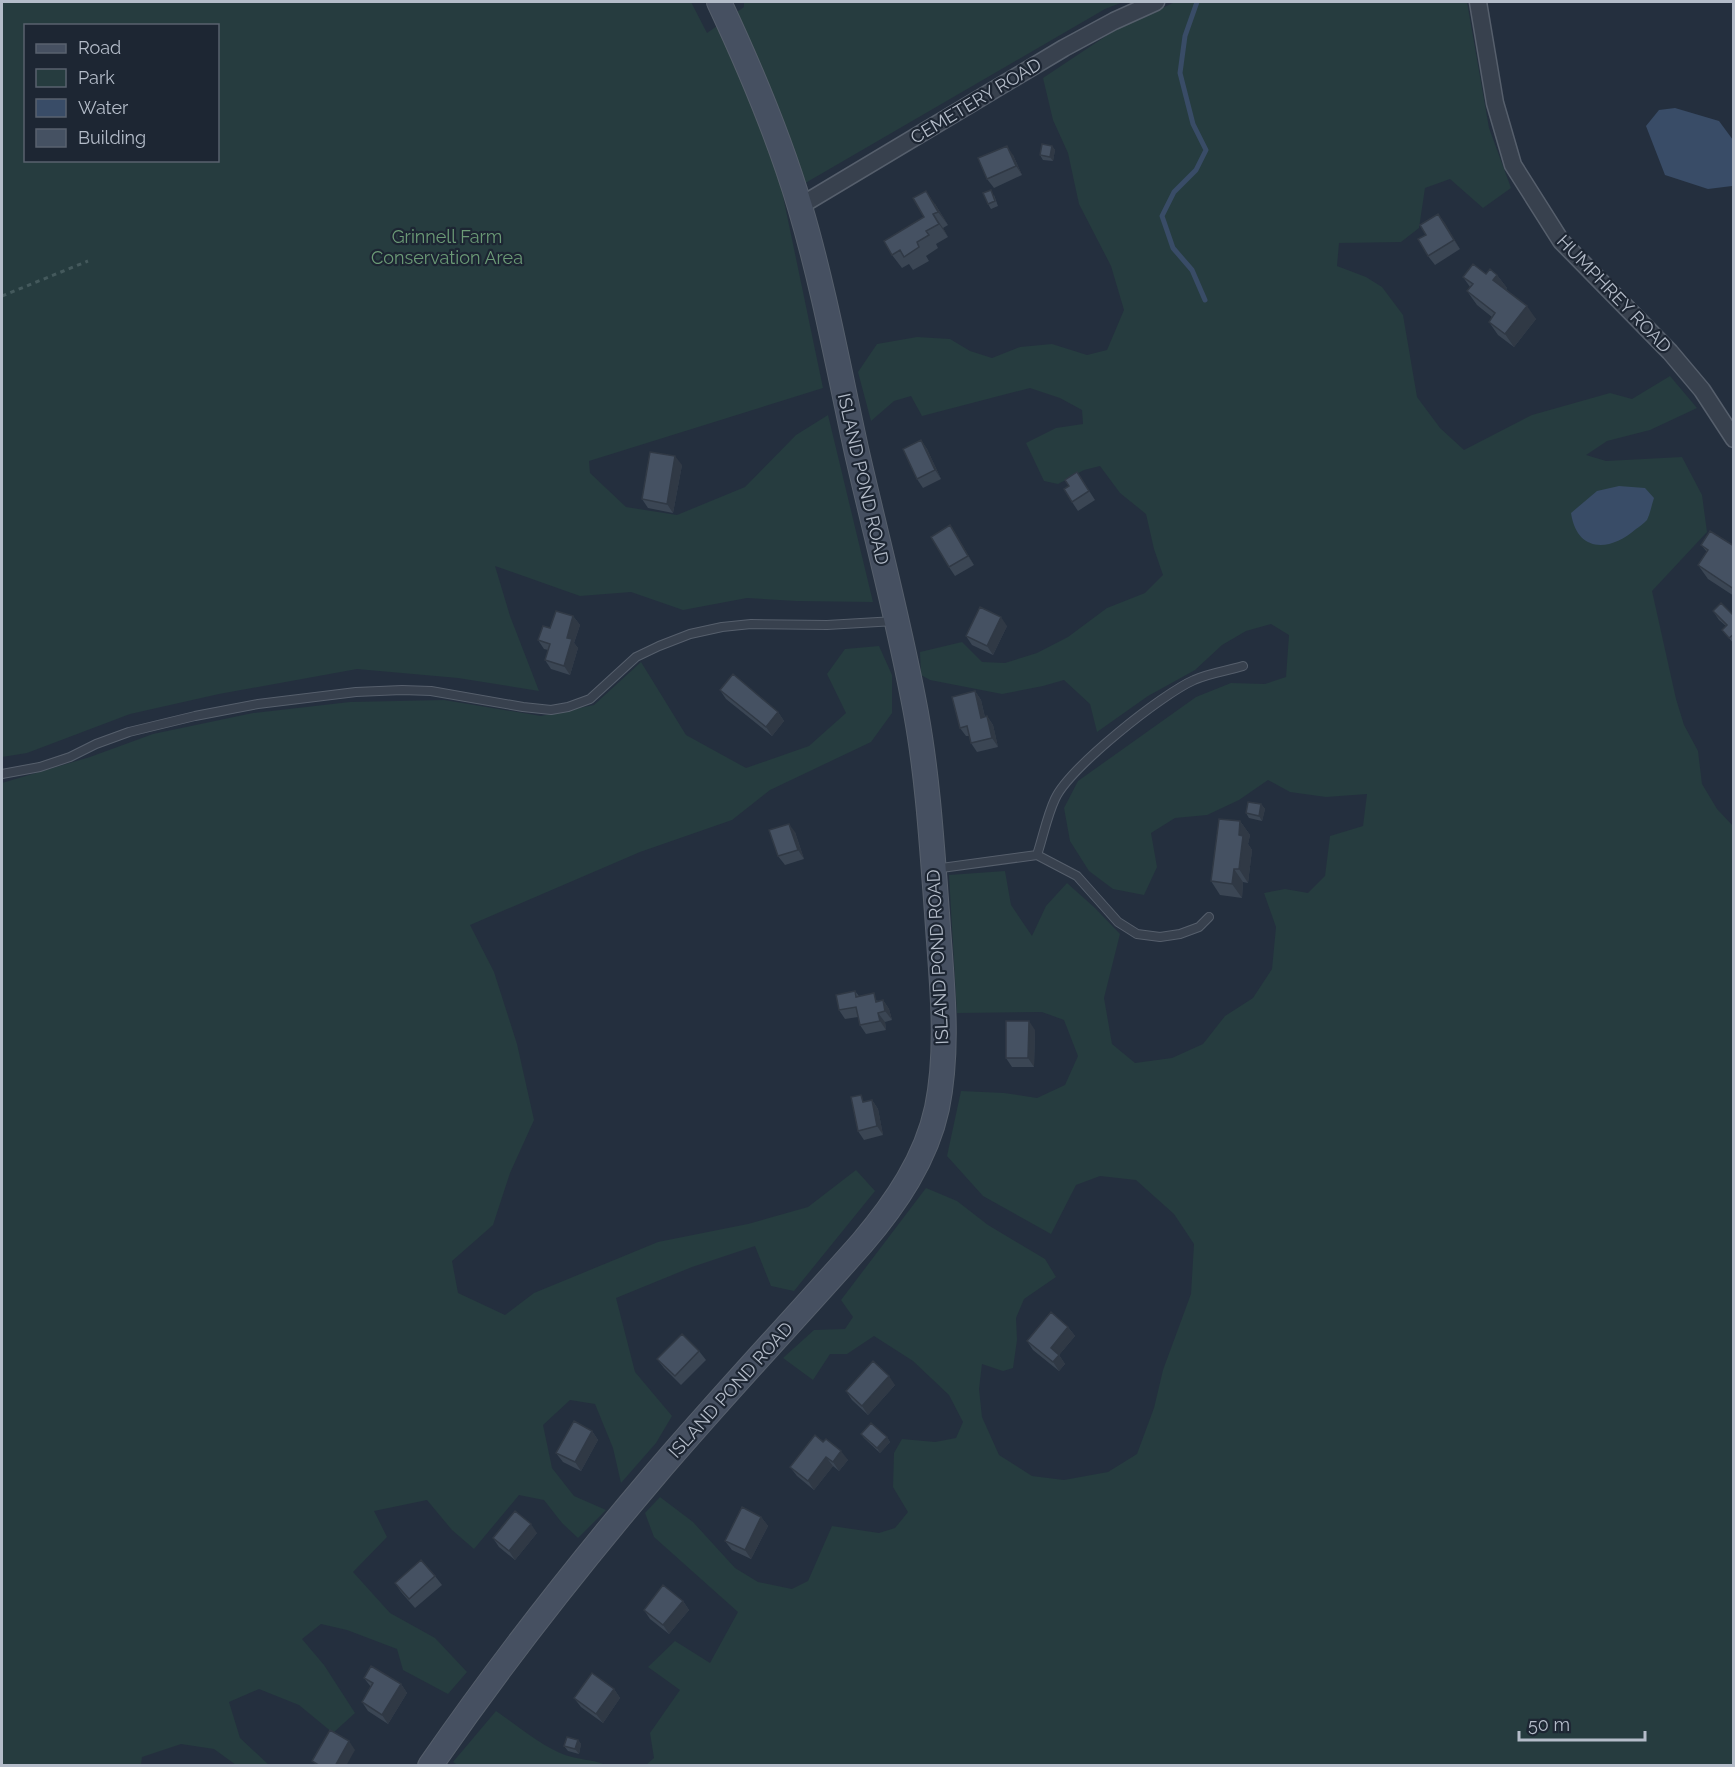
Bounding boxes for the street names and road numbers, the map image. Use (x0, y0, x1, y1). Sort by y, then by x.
street label: CEMETERY ROAD (907, 53, 1045, 148)
street label: HUMPHREY ROAD (1553, 230, 1676, 357)
street label: ISLAND POND ROAD (834, 391, 893, 567)
street label: ISLAND POND ROAD (922, 869, 953, 1045)
street label: ISLAND POND ROAD (664, 1317, 797, 1462)

